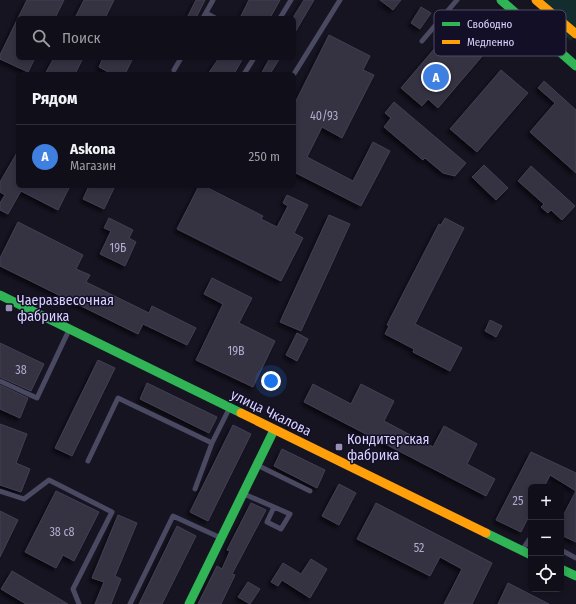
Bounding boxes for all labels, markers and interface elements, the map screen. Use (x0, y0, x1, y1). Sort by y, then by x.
legend (434, 10, 566, 56)
search box (16, 16, 296, 60)
text: Свободно (467, 18, 512, 31)
icon: search (30, 27, 52, 49)
text: Поиск (62, 29, 100, 47)
text: Медленно (467, 36, 515, 49)
pin: A (423, 62, 449, 92)
text: Рядом (32, 88, 77, 109)
house number: 40/93 (310, 109, 338, 123)
text: Askona (70, 140, 115, 158)
text: A (41, 149, 49, 164)
text: 250 m (248, 149, 280, 164)
text: Магазин (70, 158, 116, 173)
house number: 19Б (110, 241, 126, 255)
place label: Чаеразвесочная фабрика (17, 292, 114, 325)
marker: Чаеразвесочная фабрика (4, 303, 14, 313)
house number: 19В (227, 344, 245, 358)
house number: 38 (15, 363, 27, 377)
your location (261, 371, 281, 391)
street label: улица Чкалова (228, 386, 314, 440)
place label: Кондитерская фабрика (347, 431, 430, 464)
marker: Кондитерская фабрика (334, 442, 344, 452)
map controls (528, 484, 564, 592)
button: + (528, 484, 564, 520)
house number: 25 (513, 494, 524, 508)
button: − (528, 520, 564, 556)
house number: 38 с8 (49, 525, 75, 539)
house number: 52 (414, 541, 424, 555)
button: locate (528, 556, 564, 592)

